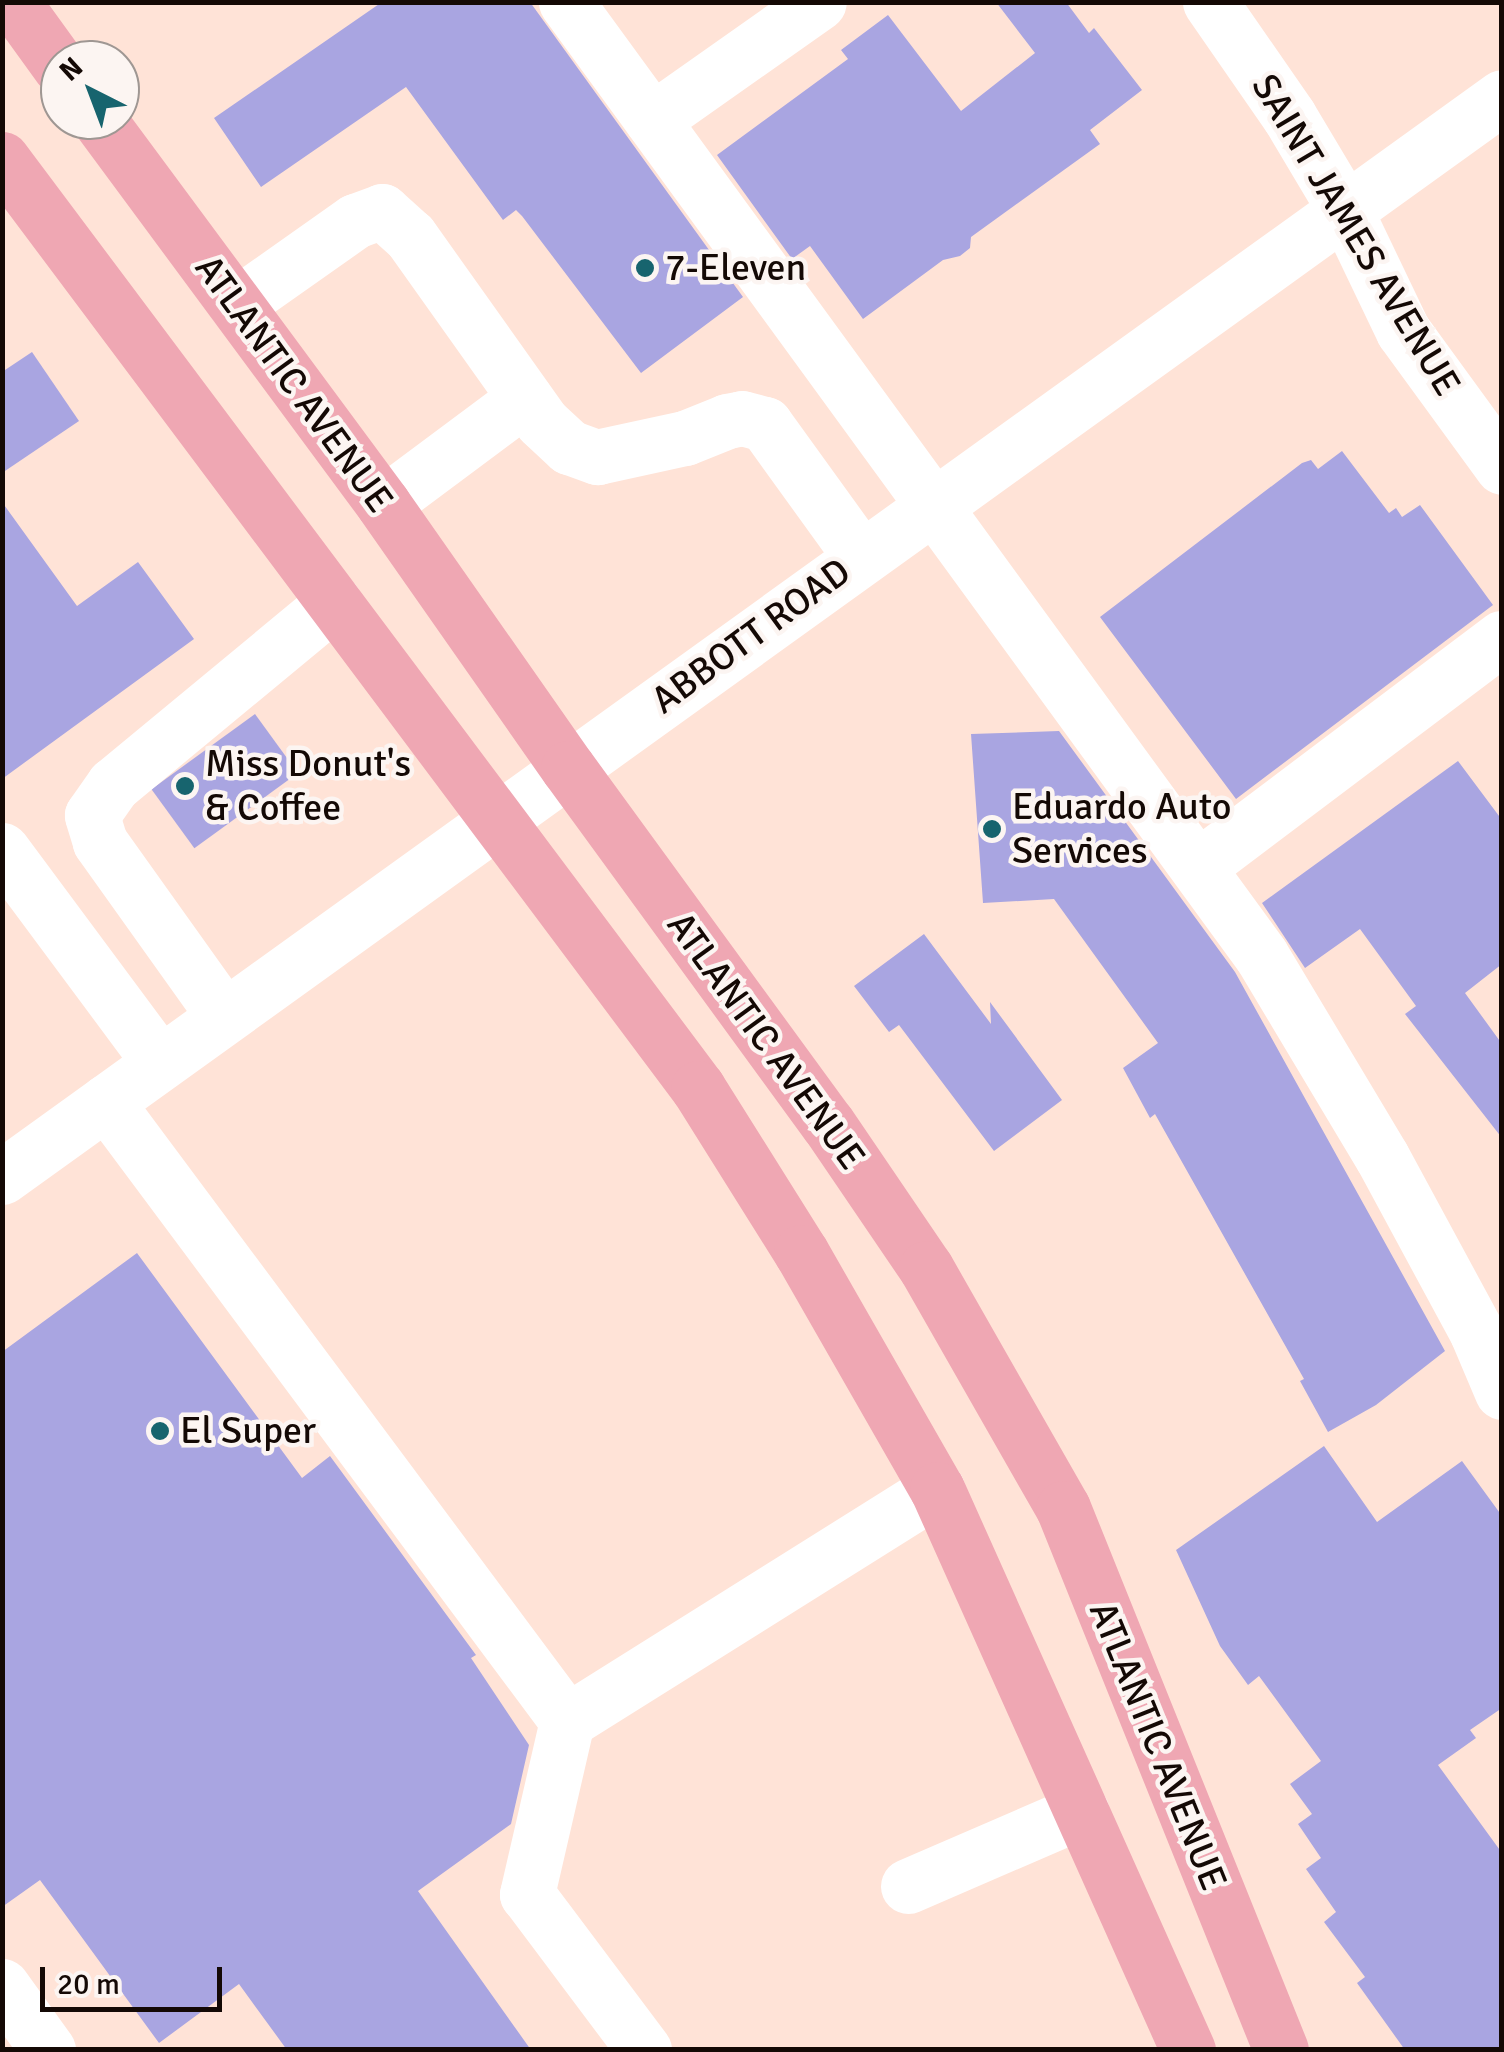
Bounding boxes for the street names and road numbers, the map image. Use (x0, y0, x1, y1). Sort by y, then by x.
street label: SAINT JAMES AVENUE (1242, 66, 1470, 404)
street label: ATLANTIC AVENUE (185, 247, 403, 521)
street label: ABBOTT ROAD (643, 549, 859, 723)
street label: ATLANTIC AVENUE (657, 904, 875, 1178)
street label: ATLANTIC AVENUE (1079, 1595, 1237, 1897)

